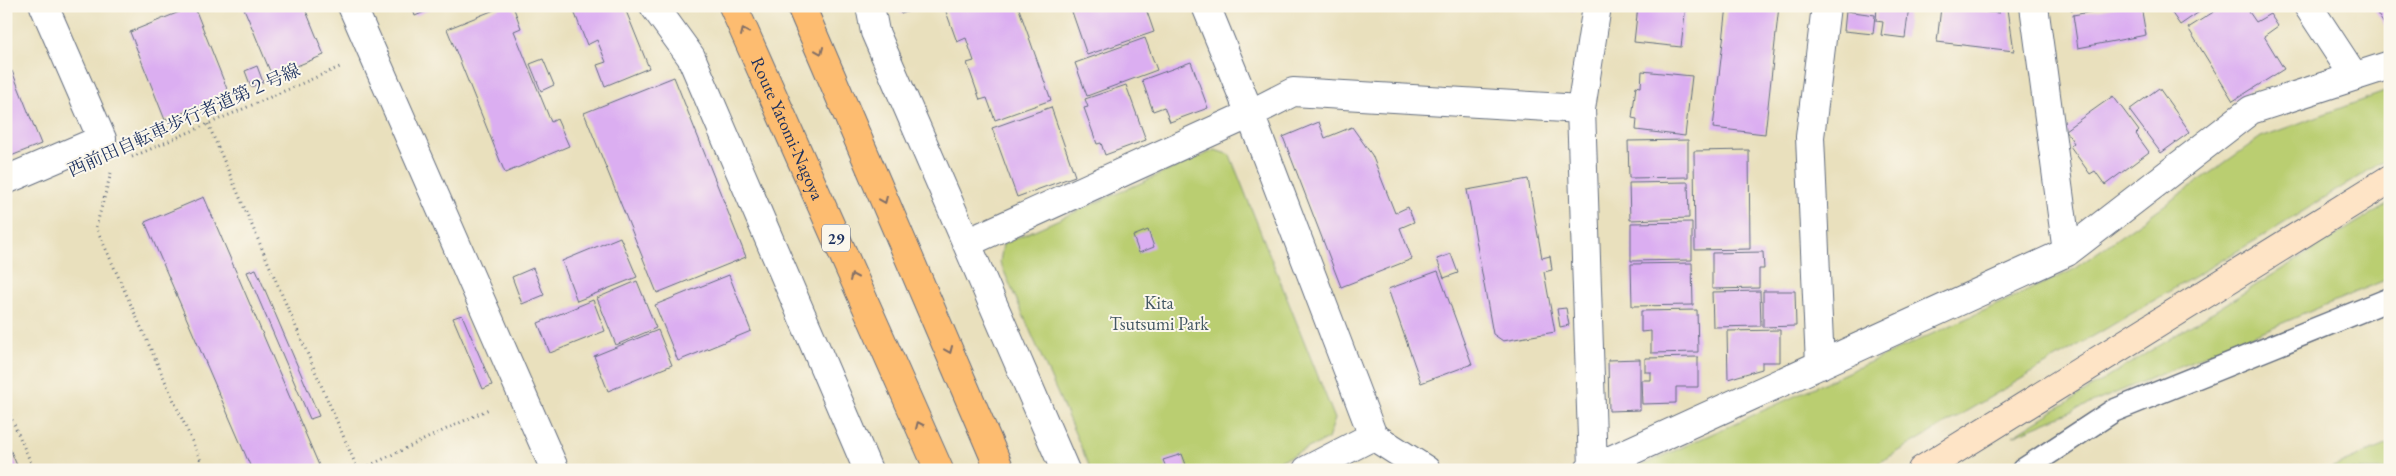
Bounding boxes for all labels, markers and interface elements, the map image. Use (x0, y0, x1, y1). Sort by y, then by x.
one-way arrow (740, 28, 751, 37)
one-way arrow (814, 46, 825, 55)
street label: Route Yatomi-Nagoya (746, 53, 830, 204)
street label: 西前田自転車歩行者道第２号線 (64, 58, 304, 181)
one-way arrow (878, 195, 889, 204)
road number: 29 (822, 224, 850, 252)
one-way arrow (848, 273, 859, 282)
park label: Kita Tsutsumi Park (1109, 291, 1209, 335)
one-way arrow (942, 345, 953, 354)
one-way arrow (914, 421, 925, 430)

